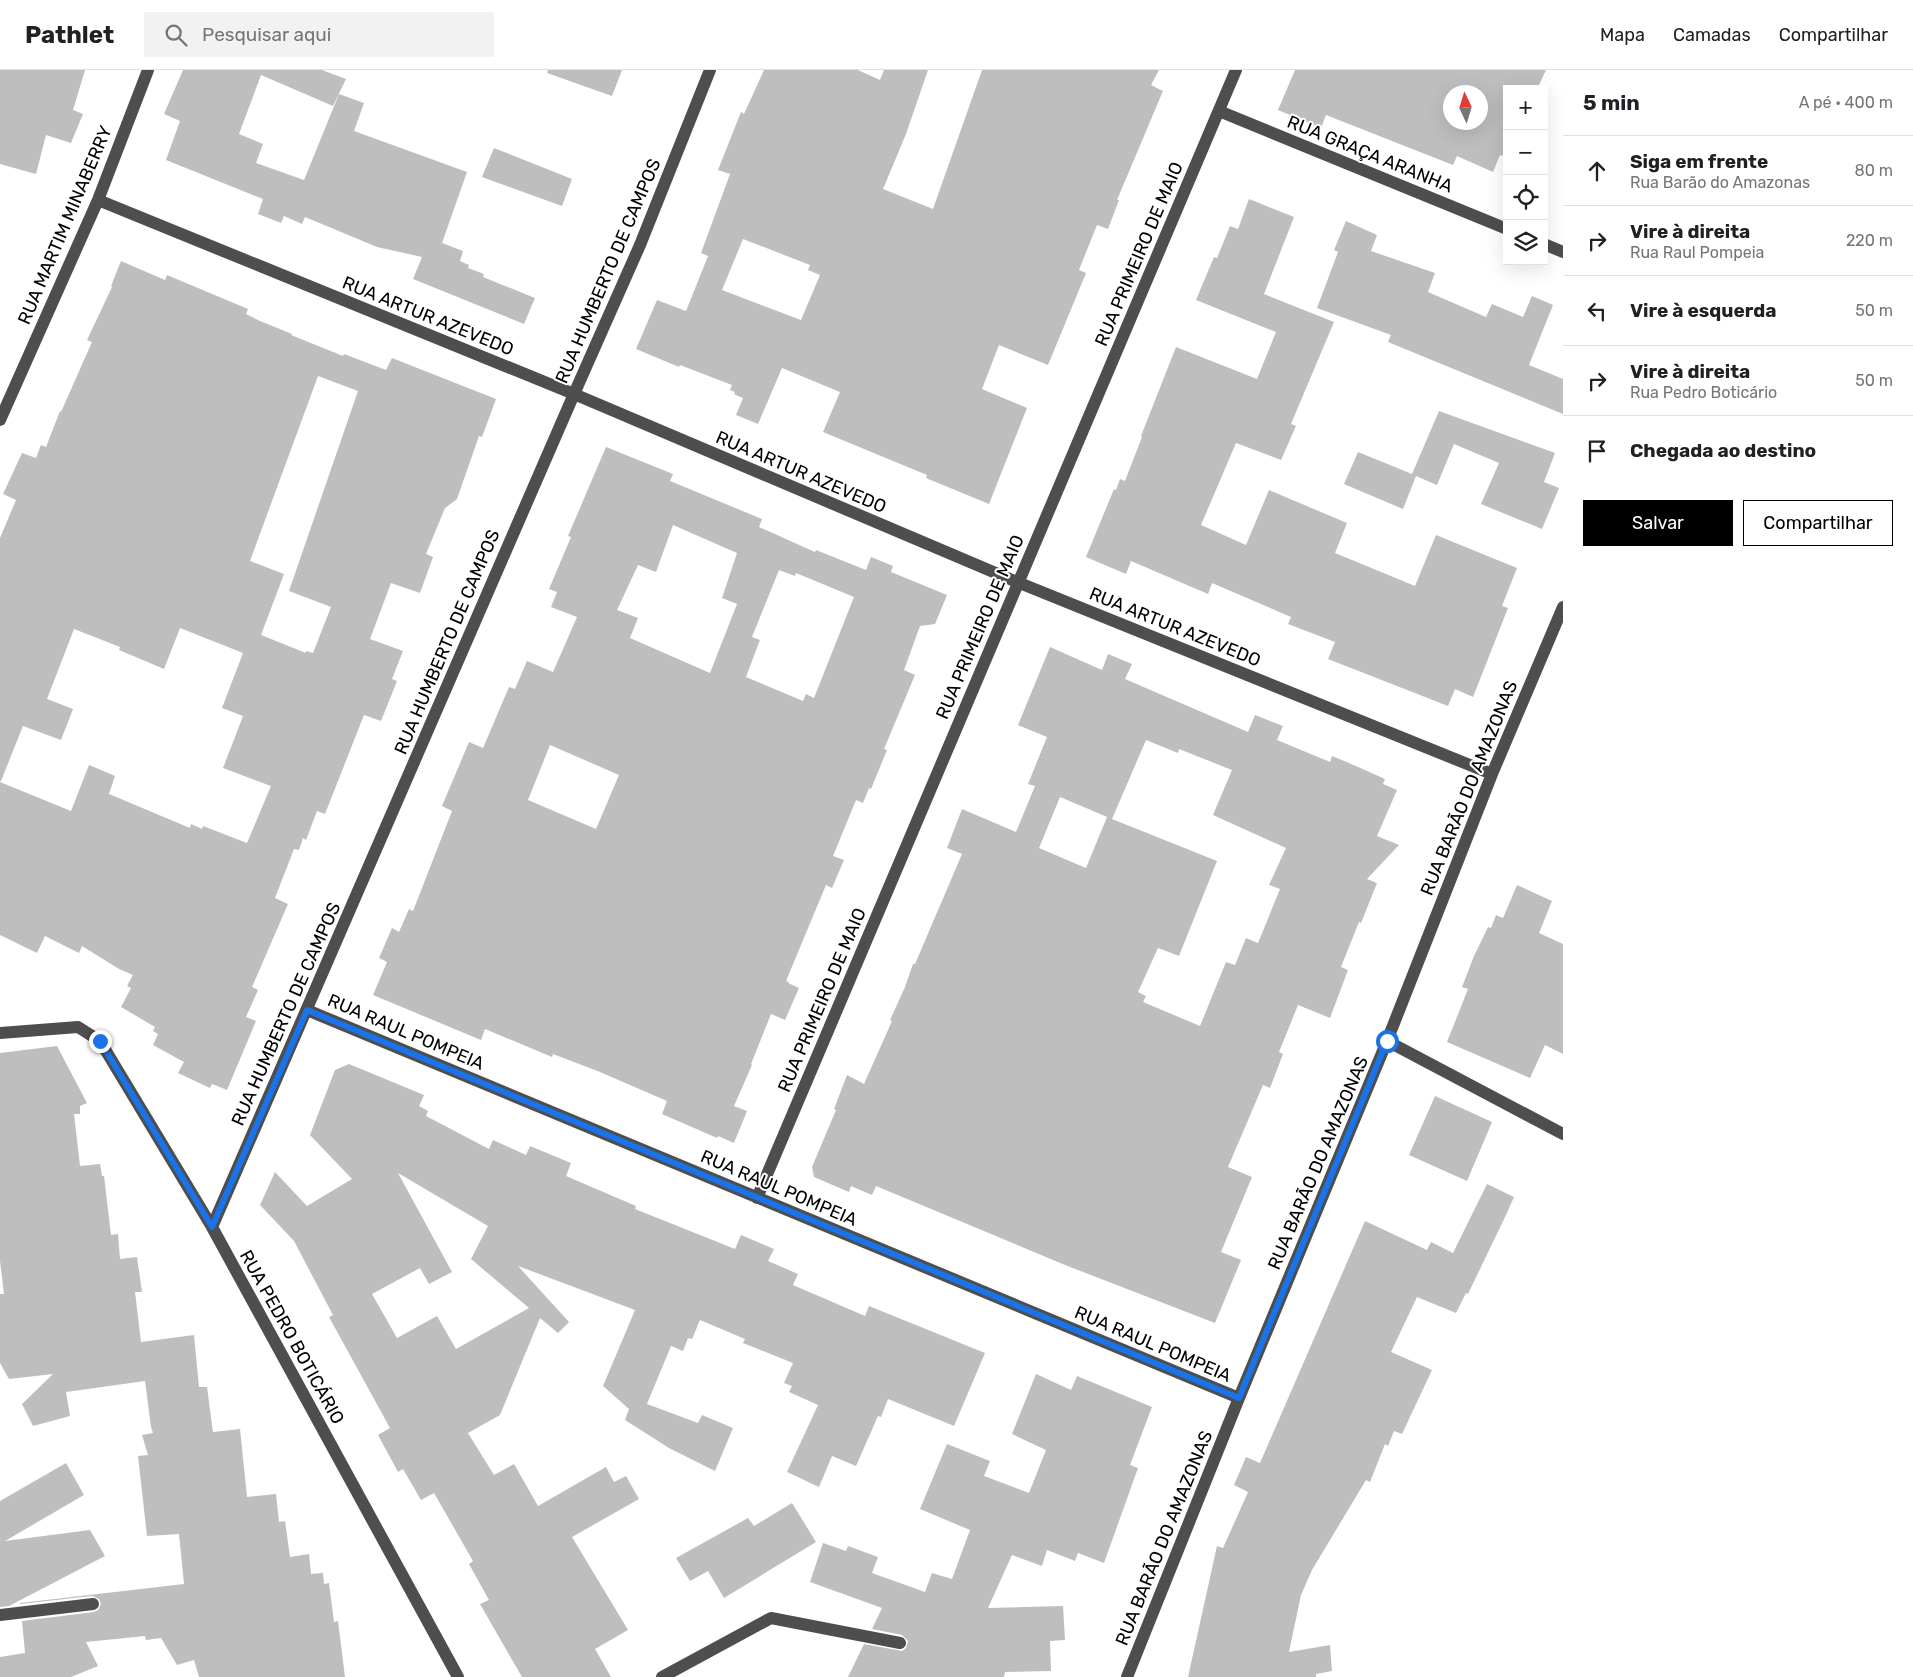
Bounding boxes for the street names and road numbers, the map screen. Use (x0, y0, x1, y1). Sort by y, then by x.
street label: RUA GRAÇA ARANHA (1284, 111, 1456, 197)
street label: RUA MARTIM MINABERRY (13, 122, 117, 328)
street label: RUA HUMBERTO DE CAMPOS (551, 155, 665, 387)
street label: RUA PRIMEIRO DE MAIO (1090, 159, 1188, 349)
street label: RUA ARTUR AZEVEDO (339, 272, 517, 360)
street label: RUA ARTUR AZEVEDO (712, 426, 890, 518)
street label: RUA HUMBERTO DE CAMPOS (390, 526, 504, 758)
street label: RUA PRIMEIRO DE MAIO (931, 532, 1029, 722)
street label: RUA ARTUR AZEVEDO (1086, 583, 1264, 671)
street label: RUA BARÃO DO AMAZONAS (1416, 677, 1522, 899)
street label: RUA HUMBERTO DE CAMPOS (227, 899, 345, 1129)
street label: RUA PRIMEIRO DE MAIO (773, 905, 871, 1095)
street label: RUA RAUL POMPEIA (324, 989, 488, 1075)
street label: RUA BARÃO DO AMAZONAS (1263, 1053, 1373, 1273)
street label: RUA RAUL POMPEIA (697, 1145, 861, 1231)
street label: RUA PEDRO BOTICÁRIO (235, 1246, 349, 1428)
street label: RUA RAUL POMPEIA (1071, 1301, 1235, 1387)
street label: RUA BARÃO DO AMAZONAS (1111, 1427, 1217, 1649)

